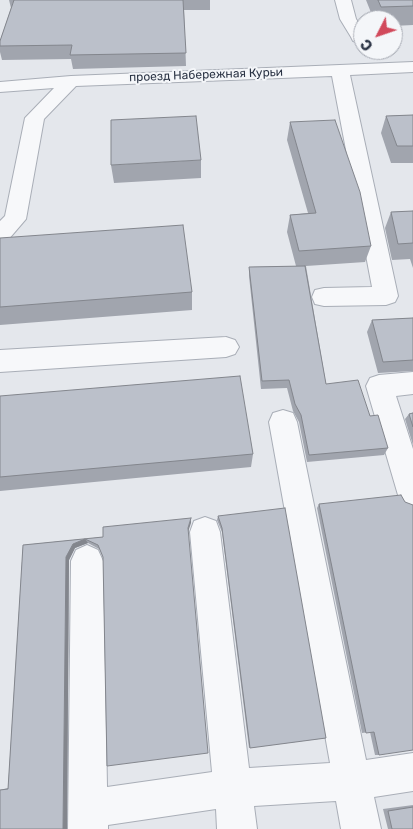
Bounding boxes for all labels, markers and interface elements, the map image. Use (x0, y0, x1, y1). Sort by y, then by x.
north arrow (353, 10, 403, 60)
text: С (357, 35, 377, 54)
street label: проезд Набережная Курьи (129, 65, 283, 85)

